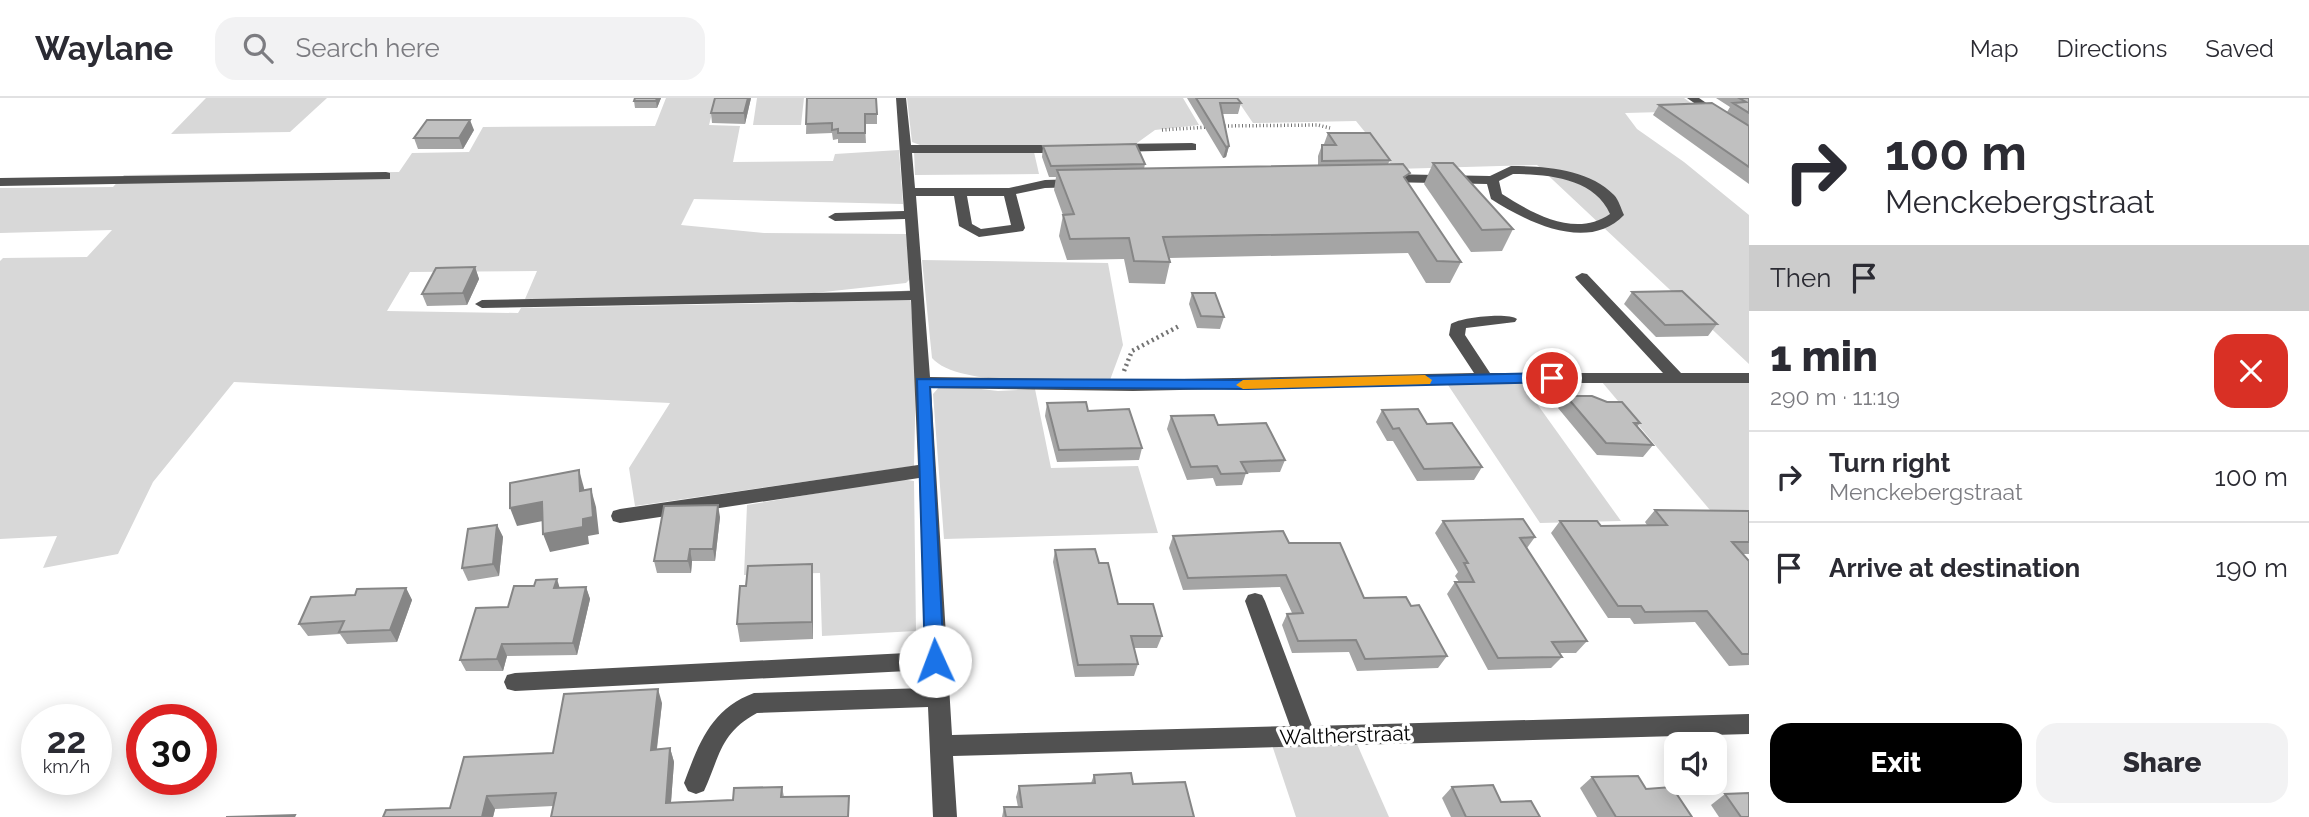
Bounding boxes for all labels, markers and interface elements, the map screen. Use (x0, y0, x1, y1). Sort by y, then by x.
search box (215, 17, 705, 80)
text: Waylane (35, 29, 173, 68)
icon: search (239, 29, 277, 67)
text: Search here (295, 33, 440, 63)
text: Map (1970, 34, 2019, 63)
text: Directions (2057, 34, 2167, 63)
text: Saved (2205, 34, 2274, 63)
text: 100 m (1885, 124, 2027, 181)
icon: right (1770, 126, 1861, 217)
text: Menckebergstraat (1885, 183, 2155, 220)
icon: arrive (1845, 259, 1883, 297)
text: Then (1770, 263, 1831, 293)
text: 1 min (1770, 332, 1878, 381)
button: close (2214, 334, 2288, 408)
pin (1522, 348, 1582, 408)
icon: arrive (1533, 359, 1571, 397)
text: 290 m · 11:19 (1770, 383, 1900, 410)
text: Turn right (1829, 448, 1950, 478)
icon: right (1770, 458, 1808, 496)
text: 100 m (2215, 462, 2288, 492)
text: Menckebergstraat (1829, 478, 2023, 505)
icon: arrive (1770, 549, 1808, 587)
text: Arrive at destination (1829, 553, 2080, 583)
text: 190 m (2215, 553, 2288, 583)
position arrow (898, 624, 972, 698)
speed limit sign: 30 (126, 704, 217, 795)
text: 22 (47, 720, 86, 761)
street label: Waltherstraat (1279, 720, 1411, 750)
button: Exit (1770, 723, 2022, 803)
button: Share (2036, 723, 2288, 803)
map controls (1664, 732, 1727, 795)
button: sound (1664, 732, 1727, 795)
text: km/h (43, 756, 90, 777)

